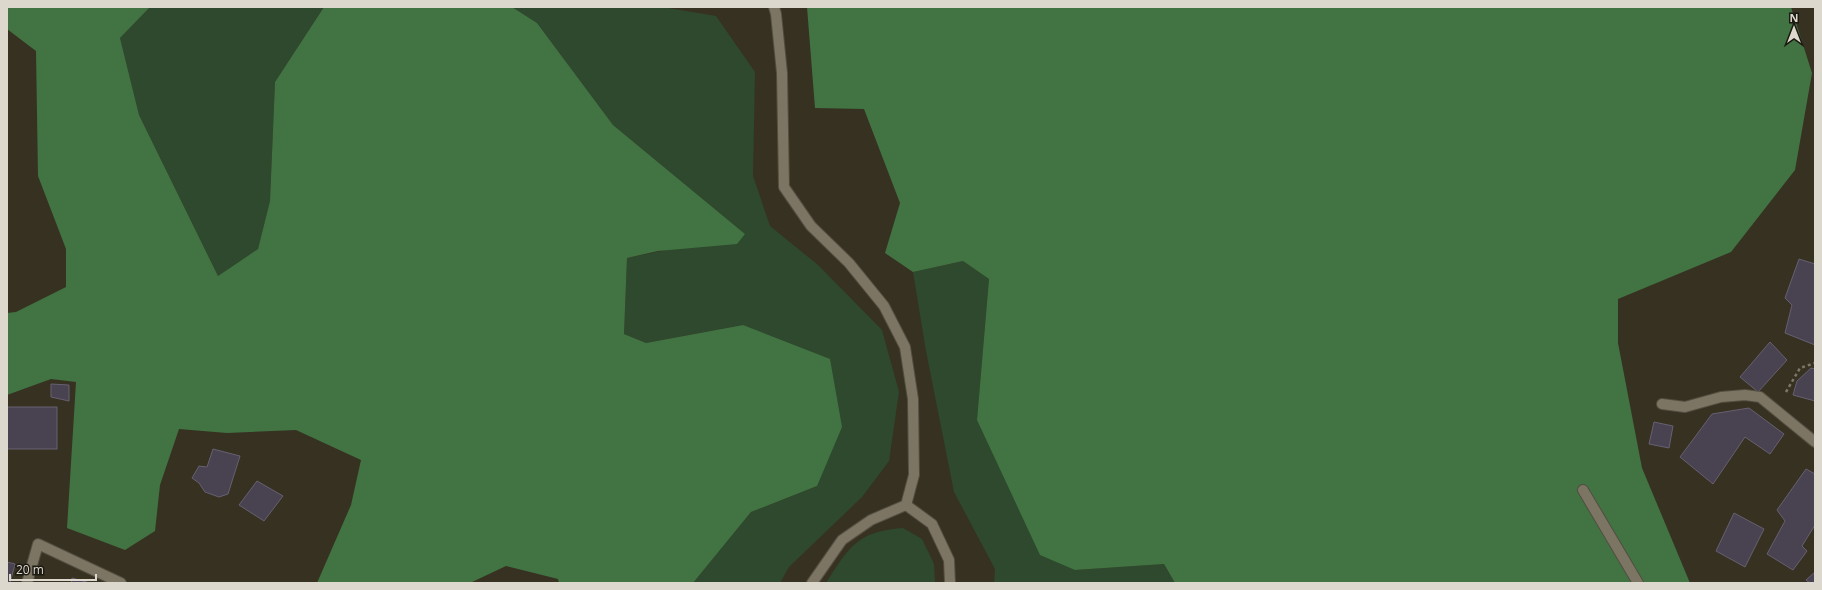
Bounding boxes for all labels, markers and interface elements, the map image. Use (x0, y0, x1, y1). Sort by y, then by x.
north arrow (1774, 8, 1814, 48)
text: N (1790, 10, 1798, 25)
scale bar (10, 556, 96, 582)
text: 20 m (16, 561, 44, 578)

